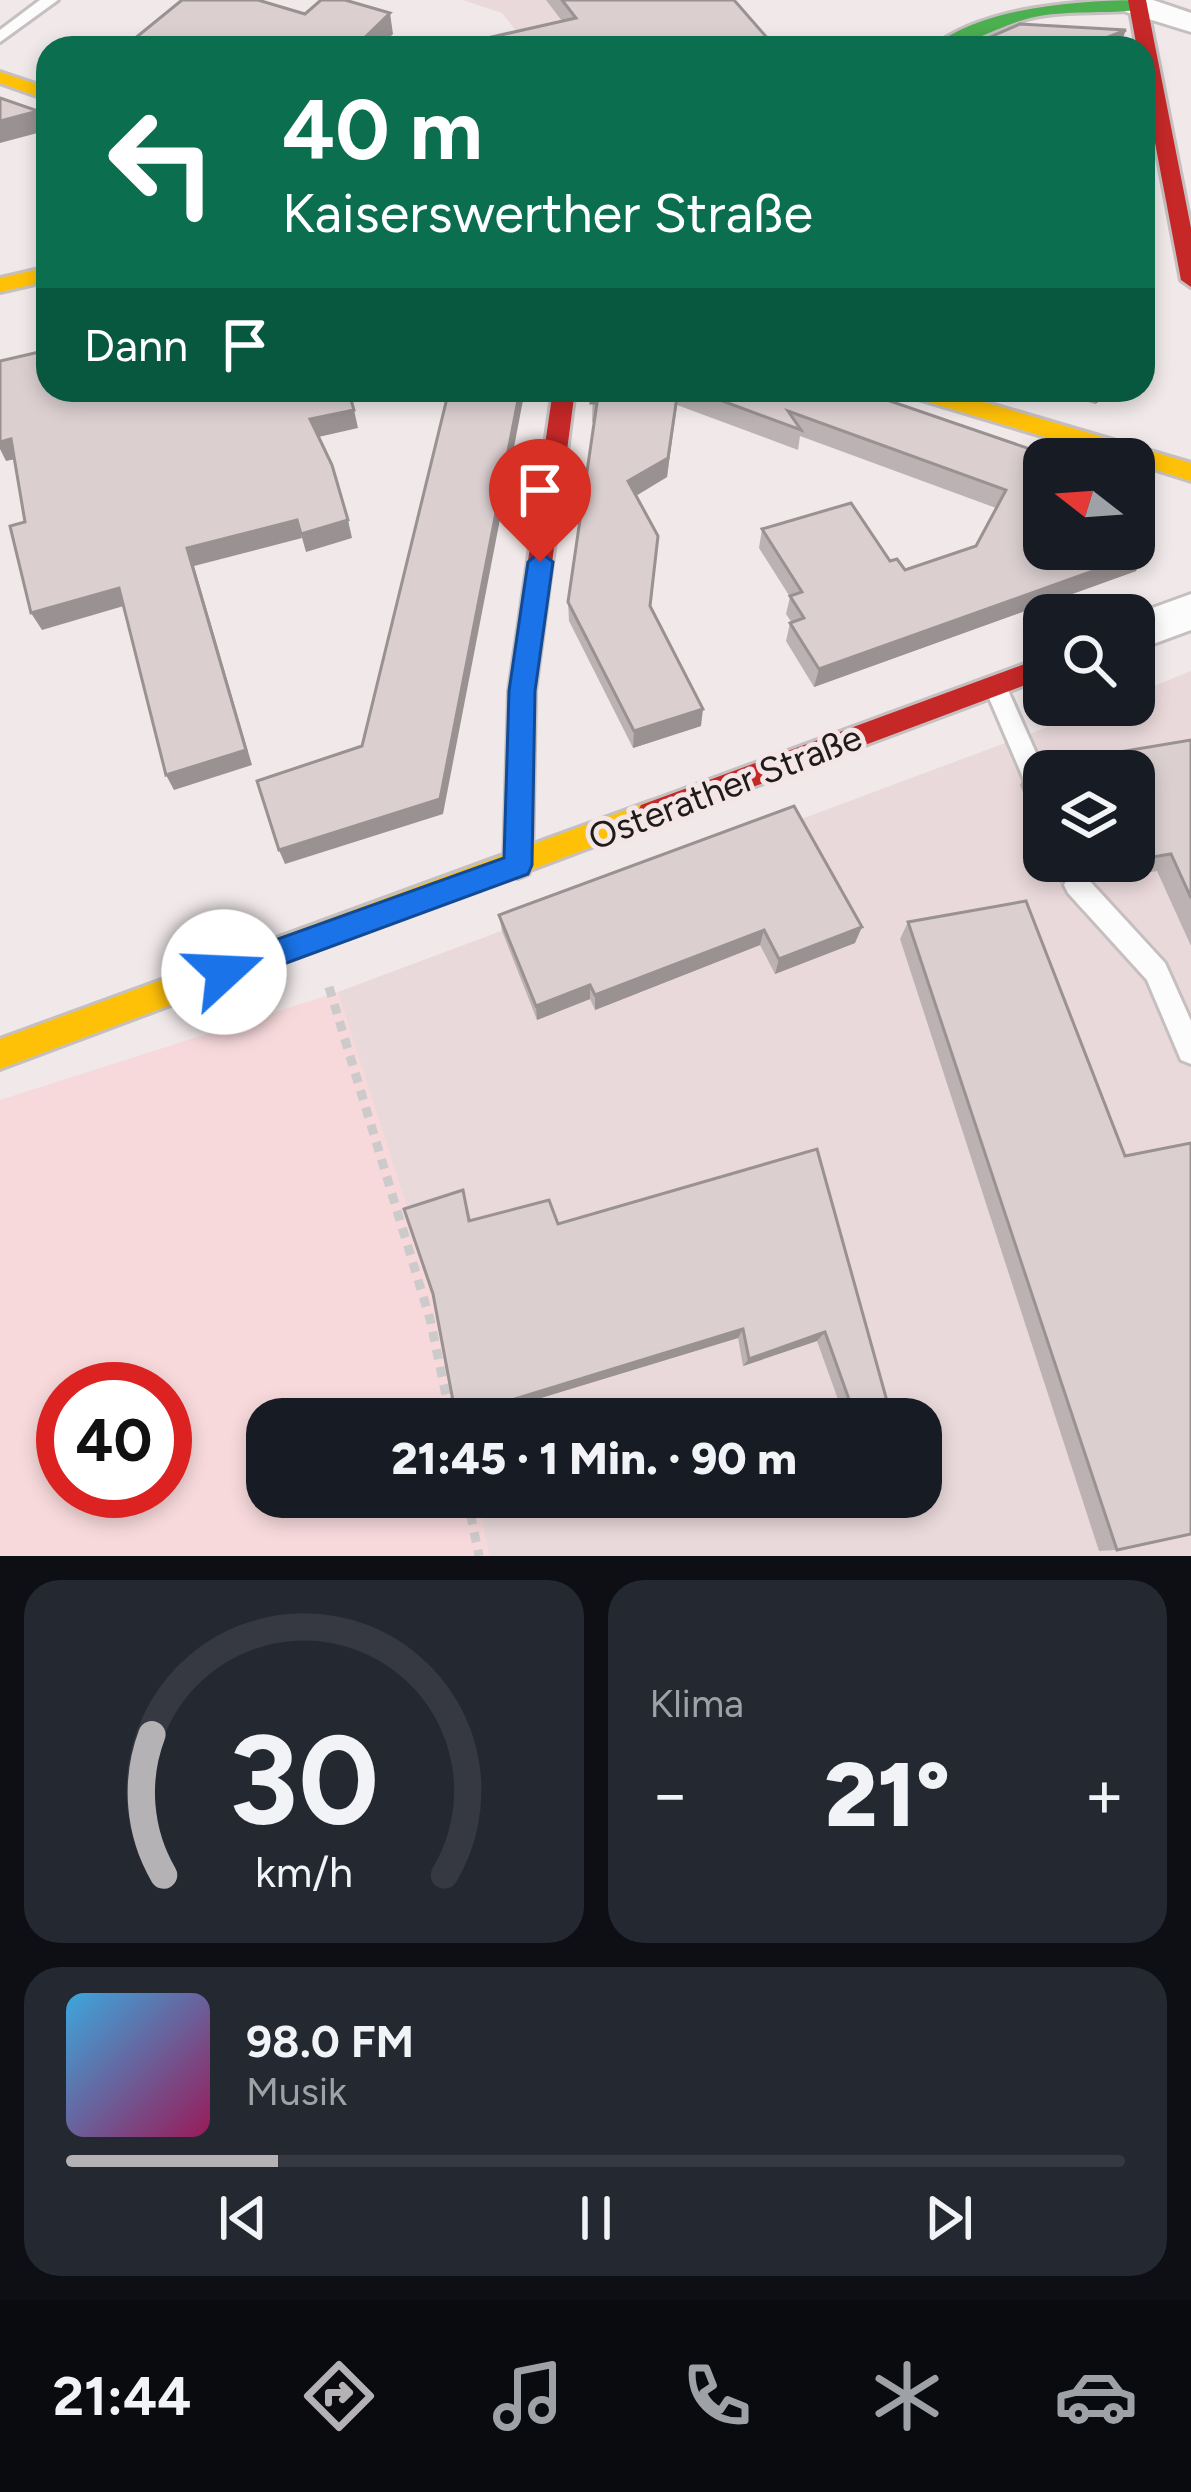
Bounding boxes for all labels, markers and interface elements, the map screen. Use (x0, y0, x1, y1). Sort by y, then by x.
text: 40 m (282, 79, 483, 180)
icon: left (84, 84, 240, 240)
text: Kaiserswerther Straße (282, 181, 813, 246)
icon: arrive (212, 312, 278, 378)
text: Dann (84, 318, 188, 372)
north arrow (1023, 438, 1155, 570)
map controls (1023, 438, 1155, 882)
pin (489, 439, 591, 562)
icon: arrive (507, 457, 573, 523)
button: search (1023, 594, 1155, 726)
street label: Osterather Straße (582, 715, 868, 859)
button: layers (1023, 750, 1155, 882)
position arrow (161, 909, 287, 1035)
speed limit sign: 40 (36, 1362, 192, 1518)
text: 21:45 · 1 Min. · 90 m (391, 1431, 797, 1485)
text: Klima (650, 1680, 744, 1727)
text: 30 (229, 1705, 379, 1855)
text: 21° (824, 1740, 950, 1849)
text: − (650, 1754, 691, 1834)
text: + (1084, 1754, 1125, 1834)
text: km/h (255, 1845, 353, 1897)
text: 98.0 FM (246, 2014, 414, 2068)
text: Musik (246, 2068, 347, 2115)
icon: previous (210, 2185, 276, 2251)
icon: pause (563, 2185, 629, 2251)
icon: next (916, 2185, 982, 2251)
icon: directions (297, 2354, 381, 2438)
icon: music (486, 2354, 570, 2438)
icon: phone (675, 2354, 759, 2438)
icon: climate (865, 2354, 949, 2438)
icon: car (1054, 2354, 1138, 2438)
text: 21:44 (53, 2364, 191, 2429)

